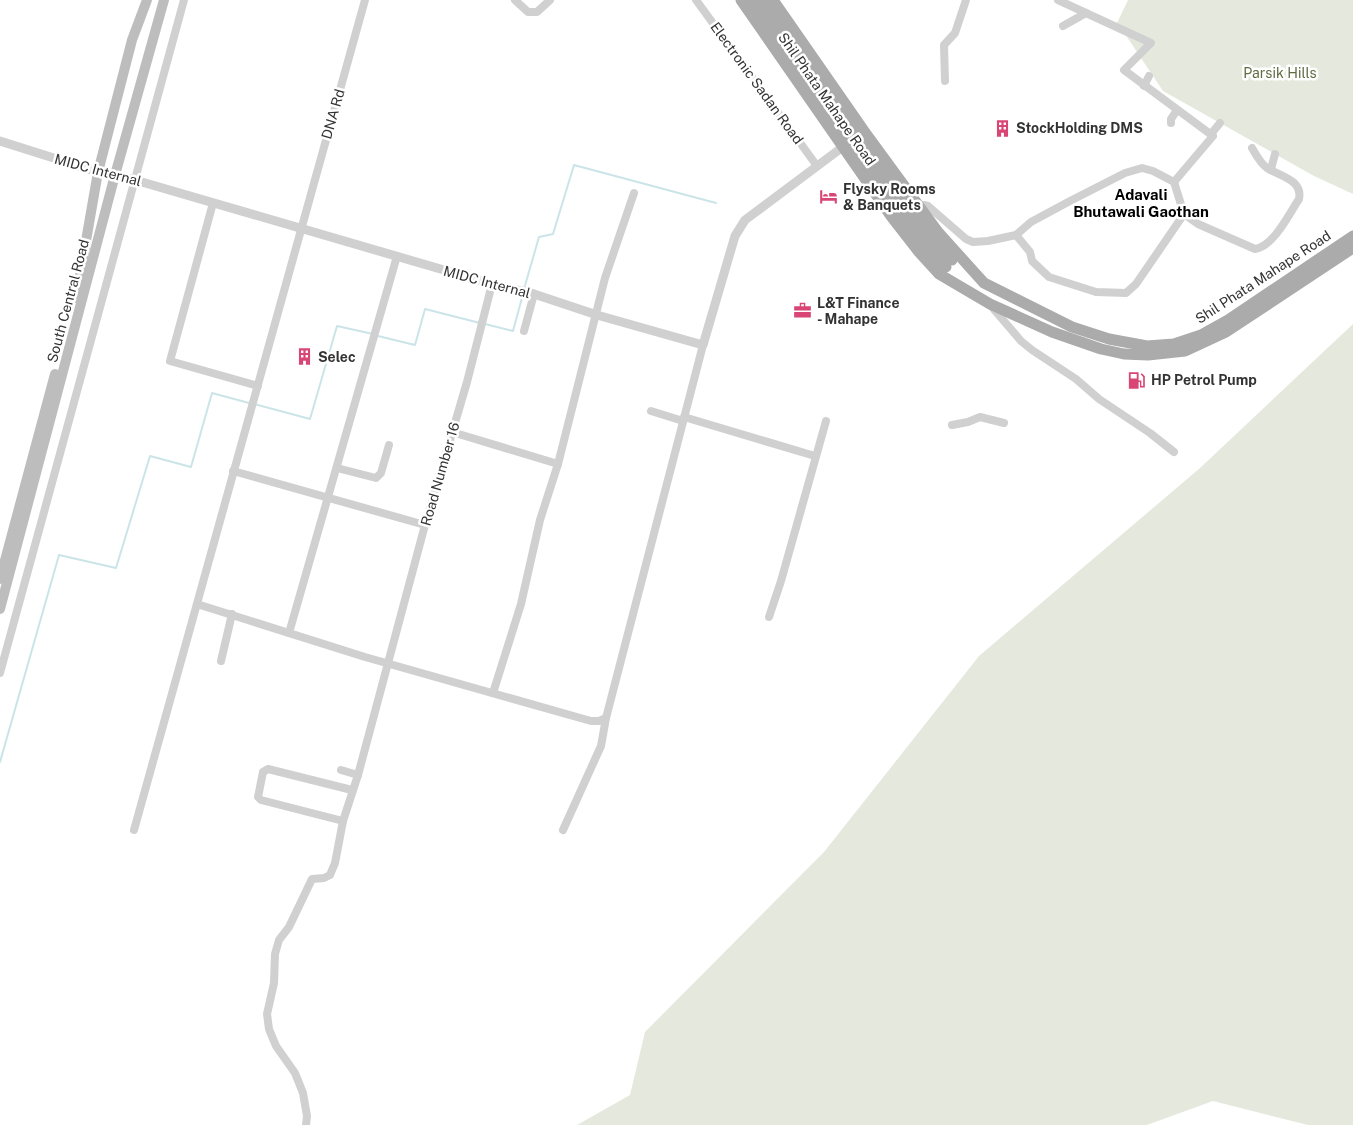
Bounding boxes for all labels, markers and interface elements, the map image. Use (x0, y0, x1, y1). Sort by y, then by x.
street label: Electronic Sadan Road (707, 19, 807, 147)
street label: Shil Phata Mahape Road (775, 30, 879, 168)
park label: Parsik Hills (1243, 65, 1317, 81)
street label: DNA Rd (318, 87, 348, 141)
building icon: StockHolding DMS (992, 118, 1012, 138)
place label: StockHolding DMS (1016, 120, 1143, 136)
street label: MIDC Internal (53, 151, 143, 189)
place label: Flysky Rooms & Banquets (843, 181, 936, 213)
district label: Adavali Bhutawali Gaothan (1073, 186, 1209, 220)
hotel icon: Flysky Rooms & Banquets (819, 187, 839, 207)
street label: Shil Phata Mahape Road (1192, 227, 1334, 327)
street label: South Central Road (44, 238, 92, 364)
street label: MIDC Internal (442, 263, 532, 301)
place label: L&T Finance - Mahape (817, 295, 900, 327)
office icon: L&T Finance - Mahape (793, 301, 813, 321)
building icon: Selec (294, 347, 314, 367)
place label: Selec (318, 349, 356, 365)
fuel station icon: HP Petrol Pump (1127, 370, 1147, 390)
place label: HP Petrol Pump (1151, 372, 1257, 388)
street label: Road Number 16 (418, 420, 463, 528)

